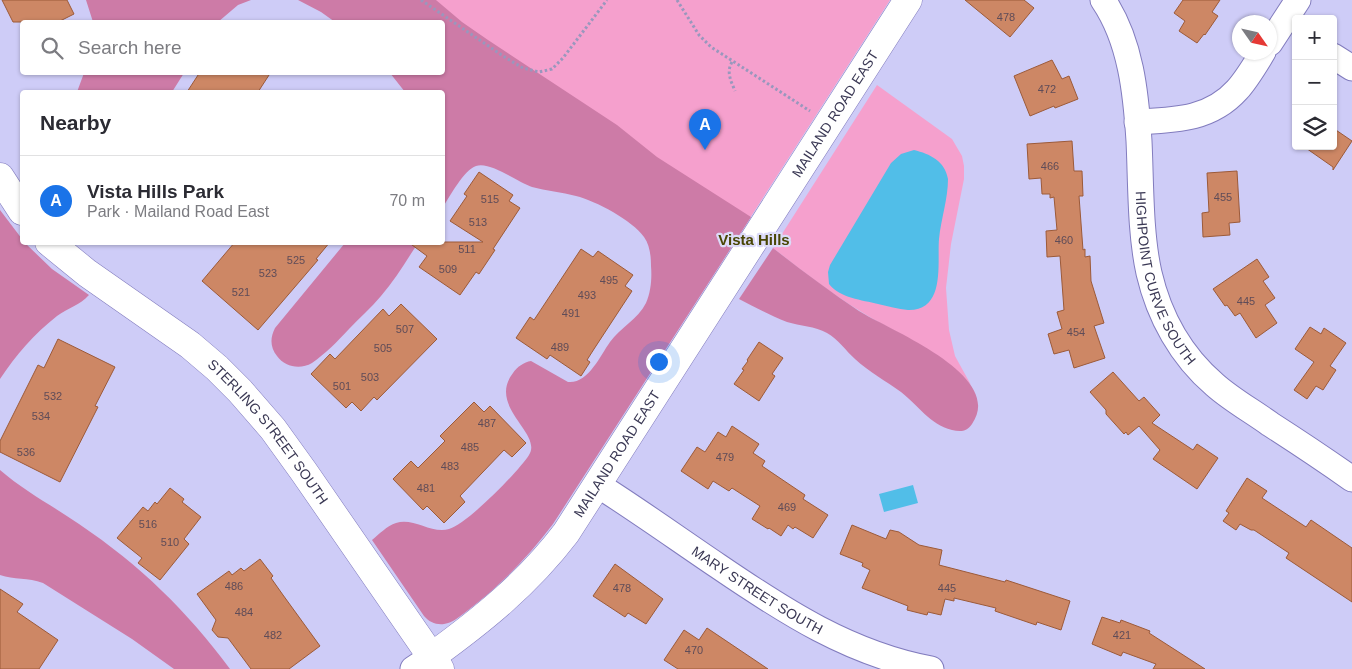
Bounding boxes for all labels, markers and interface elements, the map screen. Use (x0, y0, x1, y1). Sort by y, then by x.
house number: 478 (997, 11, 1015, 23)
north arrow (1232, 15, 1277, 60)
map controls (1292, 15, 1337, 150)
button: + (1292, 15, 1337, 60)
search box (20, 20, 445, 75)
icon: search (38, 34, 66, 62)
text: Search here (78, 37, 182, 58)
street label: MAILAND ROAD EAST (788, 47, 882, 180)
button: − (1292, 60, 1337, 105)
house number: 472 (1038, 83, 1056, 95)
button: layers (1292, 105, 1337, 150)
pin: A (689, 109, 721, 150)
text: Nearby (40, 111, 111, 134)
house number: 466 (1041, 160, 1059, 172)
text: Vista Hills Park (87, 181, 224, 202)
street label: HIGHPOINT CURVE SOUTH (1133, 191, 1199, 368)
house number: 455 (1214, 191, 1232, 203)
text: A (50, 192, 62, 209)
text: 70 m (389, 192, 425, 209)
house number: 515 (481, 193, 499, 205)
text: Park · Mailand Road East (87, 203, 269, 220)
house number: 513 (469, 216, 487, 228)
district label: Vista Hills (718, 231, 790, 248)
house number: 460 (1055, 234, 1073, 246)
house number: 511 (458, 243, 476, 255)
house number: 525 (287, 254, 305, 266)
house number: 509 (439, 263, 457, 275)
house number: 523 (259, 267, 277, 279)
house number: 495 (600, 274, 618, 286)
house number: 521 (232, 286, 250, 298)
house number: 493 (578, 289, 596, 301)
house number: 445 (1237, 295, 1255, 307)
house number: 491 (562, 307, 580, 319)
house number: 507 (396, 323, 414, 335)
house number: 454 (1067, 326, 1085, 338)
house number: 489 (551, 341, 569, 353)
house number: 505 (374, 342, 392, 354)
your location (646, 349, 672, 375)
street label: STERLING STREET SOUTH (205, 356, 332, 507)
house number: 503 (361, 371, 379, 383)
house number: 501 (333, 380, 351, 392)
street label: MAILAND ROAD EAST (570, 387, 663, 520)
house number: 532 (44, 390, 62, 402)
house number: 534 (32, 410, 50, 422)
house number: 487 (478, 417, 496, 429)
house number: 485 (461, 441, 479, 453)
house number: 536 (17, 446, 35, 458)
house number: 479 (716, 451, 734, 463)
house number: 483 (441, 460, 459, 472)
house number: 481 (417, 482, 435, 494)
house number: 469 (778, 501, 796, 513)
house number: 516 (139, 518, 157, 530)
house number: 510 (161, 536, 179, 548)
street label: MARY STREET SOUTH (689, 543, 825, 637)
house number: 486 (225, 580, 243, 592)
house number: 478 (613, 582, 631, 594)
house number: 445 (938, 582, 956, 594)
house number: 484 (235, 606, 253, 618)
house number: 482 (264, 629, 282, 641)
house number: 421 (1113, 629, 1131, 641)
house number: 470 (685, 644, 703, 656)

